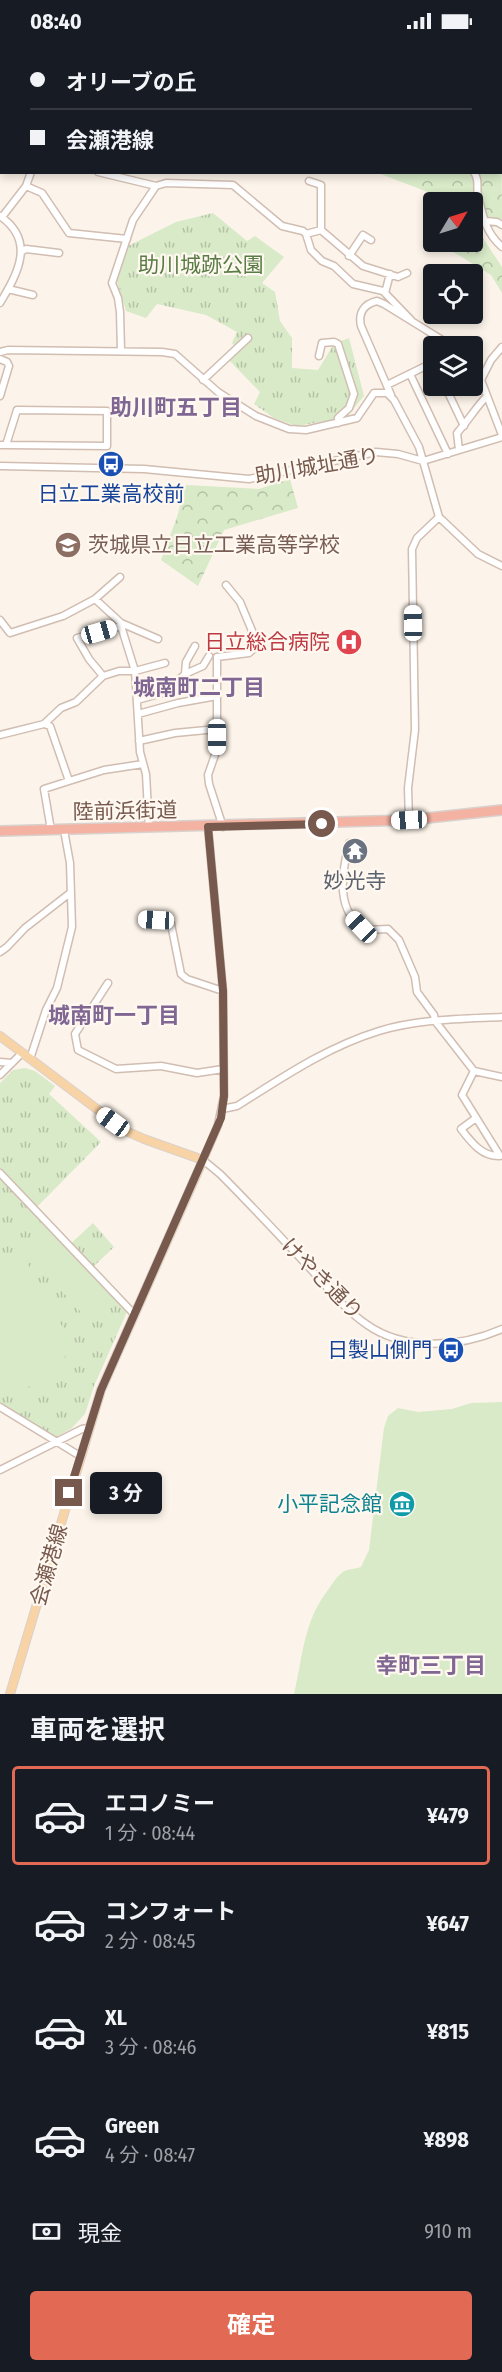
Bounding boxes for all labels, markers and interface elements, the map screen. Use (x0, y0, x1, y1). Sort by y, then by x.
text: 08:40 (30, 8, 82, 35)
text: オリーブの丘 (66, 69, 197, 96)
text: 会瀬港線 (66, 127, 154, 154)
north arrow (423, 192, 483, 252)
map controls (423, 192, 483, 396)
park label: 助川城跡公園 (138, 252, 264, 278)
button: locate (423, 264, 483, 324)
button: layers (423, 336, 483, 396)
district label: 助川町五丁目 (110, 394, 242, 421)
street label: 助川城址通り (253, 442, 381, 490)
bus stop icon: 日立工業高校前 (96, 449, 126, 479)
place label: 日立工業高校前 (38, 481, 185, 507)
school or university icon: 茨城県立日立工業高等学校 (53, 530, 83, 560)
place label: 茨城県立日立工業高等学校 (88, 532, 340, 558)
car (404, 605, 422, 641)
car (79, 618, 119, 646)
hospital icon: 日立総合病院 (334, 627, 364, 657)
place label: 日立総合病院 (204, 629, 330, 655)
district label: 城南町二丁目 (133, 674, 265, 701)
car (208, 719, 226, 755)
street label: 陸前浜街道 (72, 797, 178, 825)
route start (308, 810, 335, 837)
car (391, 810, 427, 830)
temple icon: 妙光寺 (340, 836, 370, 866)
place label: 妙光寺 (324, 868, 387, 894)
car (342, 908, 380, 946)
car (138, 910, 174, 930)
district label: 城南町一丁目 (48, 1002, 180, 1029)
car (93, 1104, 133, 1140)
street label: けやき通り (276, 1233, 368, 1325)
bus stop icon: 日製山側門 (436, 1335, 466, 1365)
place label: 日製山側門 (327, 1337, 432, 1363)
callout: 3 分 (90, 1472, 162, 1514)
route end (55, 1479, 82, 1506)
text: 3 分 (109, 1481, 143, 1505)
museum icon: 小平記念館 (387, 1489, 417, 1519)
place label: 小平記念館 (277, 1491, 382, 1517)
street label: 会瀬港線 (25, 1521, 73, 1609)
district label: 幸町三丁目 (376, 1652, 486, 1679)
text: 車両を選択 (30, 1714, 165, 1746)
icon: car (33, 1789, 87, 1843)
text: エコノミー (105, 1790, 215, 1817)
text: ¥479 (427, 1802, 469, 1829)
text: 1 分 · 08:44 (105, 1821, 195, 1845)
icon: car (33, 1897, 87, 1951)
text: コンフォート (105, 1898, 236, 1925)
text: ¥647 (427, 1910, 469, 1937)
text: 2 分 · 08:45 (105, 1929, 195, 1953)
text: XL (105, 2004, 127, 2031)
icon: car (33, 2005, 87, 2059)
text: ¥815 (427, 2018, 469, 2045)
text: 3 分 · 08:46 (105, 2035, 197, 2059)
text: Green (105, 2112, 159, 2139)
icon: car (33, 2113, 87, 2167)
text: ¥898 (423, 2126, 469, 2153)
text: 4 分 · 08:47 (105, 2143, 195, 2167)
icon: cash (30, 2215, 63, 2248)
text: 910 m (424, 2219, 472, 2243)
text: 現金 (78, 2220, 122, 2247)
button: 確定 (30, 2291, 472, 2360)

